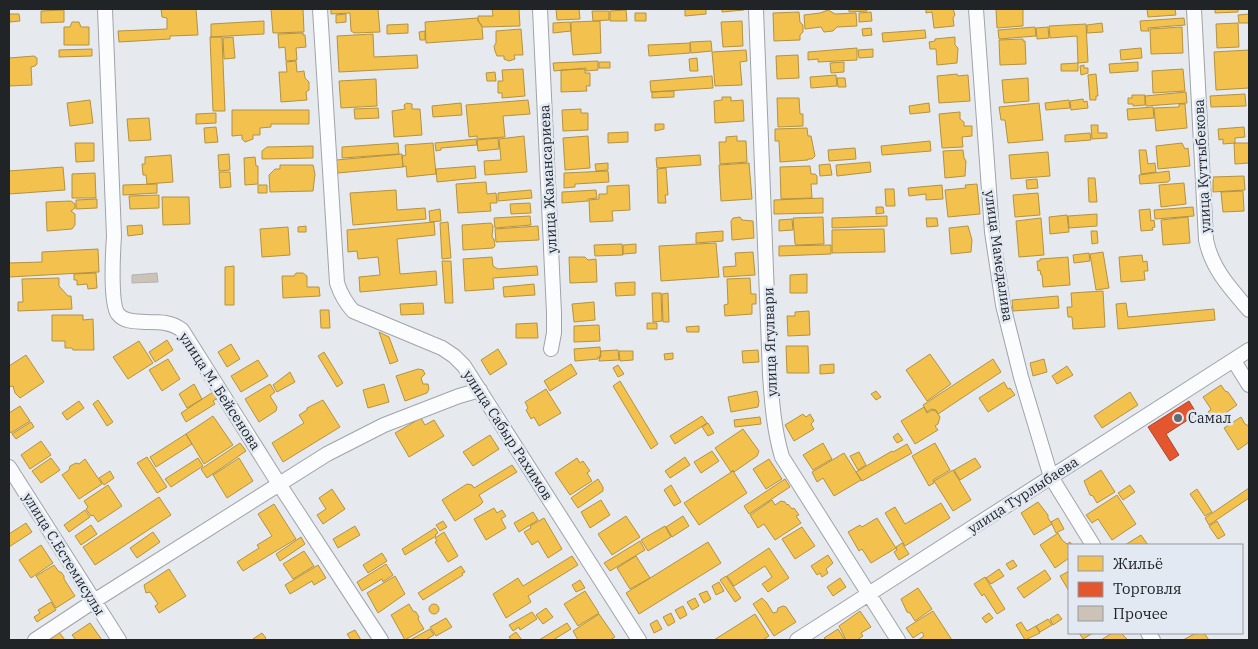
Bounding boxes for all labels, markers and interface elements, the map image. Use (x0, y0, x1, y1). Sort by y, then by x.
street label: улица Куттыбекова (1189, 98, 1214, 233)
street label: улица Жамансариева (535, 104, 561, 254)
street label: улица Мамедалива (981, 189, 1017, 323)
street label: улица Ягулвари (759, 287, 781, 397)
street label: улица М. Бейсенова (175, 329, 265, 454)
street label: улица Сабыр Рахимов (459, 367, 557, 504)
place label: Самал (1188, 409, 1231, 427)
marker: Самал (1172, 412, 1184, 424)
street label: улица Турлыбаева (964, 452, 1082, 537)
street label: улица С.Естемисулы (19, 489, 109, 619)
legend (1068, 544, 1243, 634)
text: Жильё (1113, 554, 1163, 573)
text: Торговля (1113, 579, 1182, 598)
text: Прочее (1113, 604, 1168, 623)

